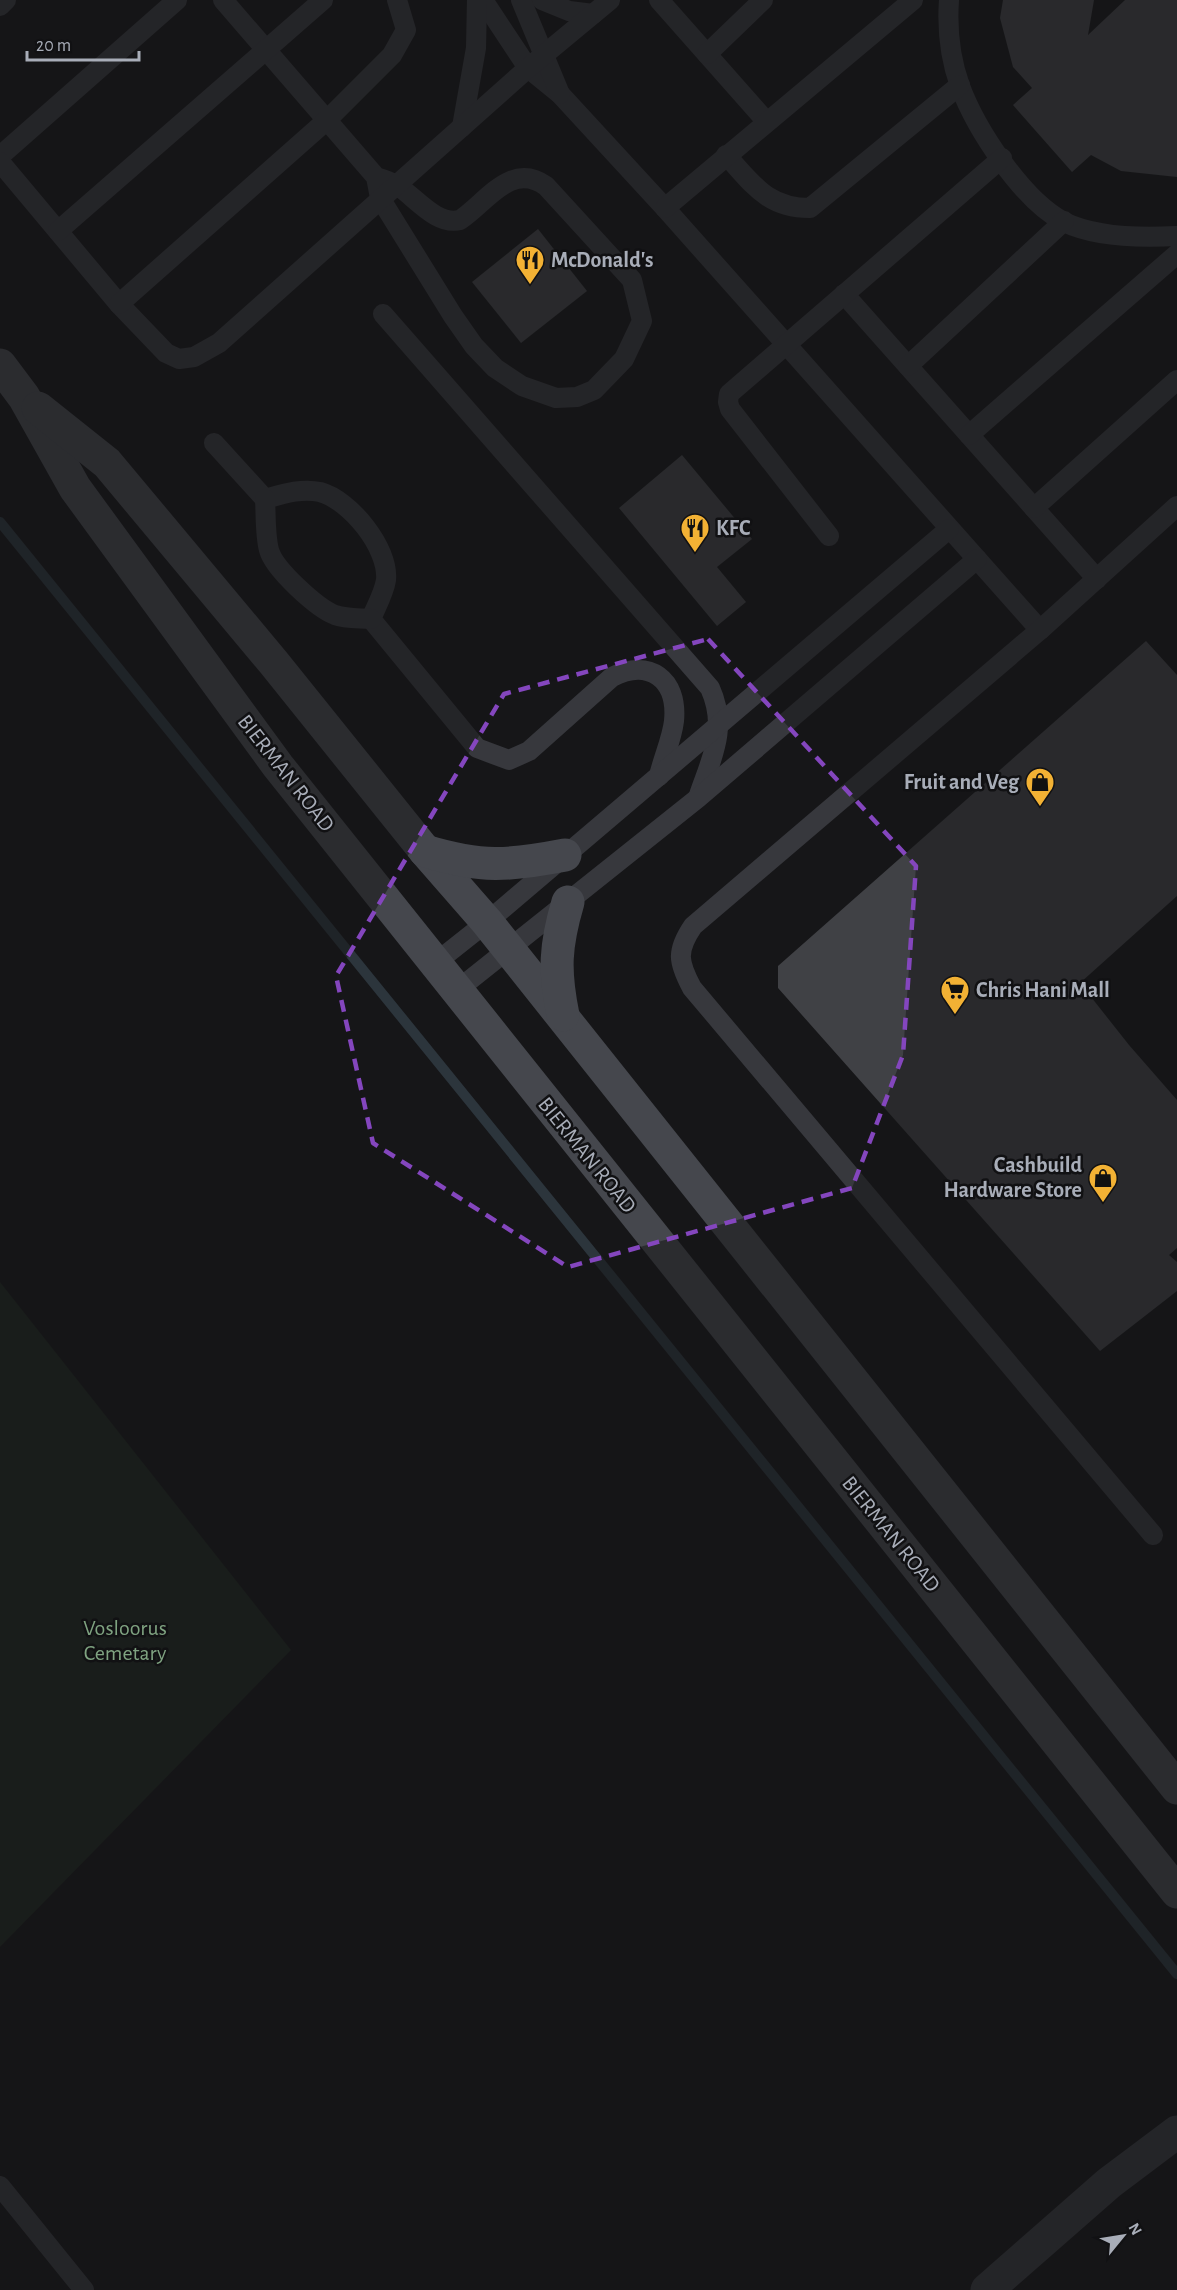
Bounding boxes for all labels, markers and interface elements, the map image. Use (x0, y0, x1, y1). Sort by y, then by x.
scale bar (27, 24, 140, 62)
text: 20 m (36, 37, 71, 55)
restaurant icon: McDonald's (514, 244, 546, 286)
place label: McDonald's (551, 249, 653, 271)
restaurant icon: KFC (679, 512, 711, 554)
place label: KFC (716, 517, 751, 539)
street label: BIERMAN ROAD (234, 710, 338, 836)
shop icon: Fruit and Veg (1024, 766, 1056, 808)
place label: Fruit and Veg (904, 771, 1020, 793)
supermarket icon: Chris Hani Mall (939, 974, 971, 1016)
place label: Chris Hani Mall (976, 979, 1110, 1001)
street label: BIERMAN ROAD (534, 1093, 640, 1217)
place label: Cashbuild Hardware Store (943, 1154, 1082, 1201)
shop icon: Cashbuild Hardware Store (1087, 1162, 1119, 1204)
street label: BIERMAN ROAD (838, 1472, 944, 1596)
park label: Vosloorus Cemetary (83, 1617, 167, 1664)
north arrow (1093, 2206, 1153, 2266)
text: N (1125, 2220, 1145, 2238)

